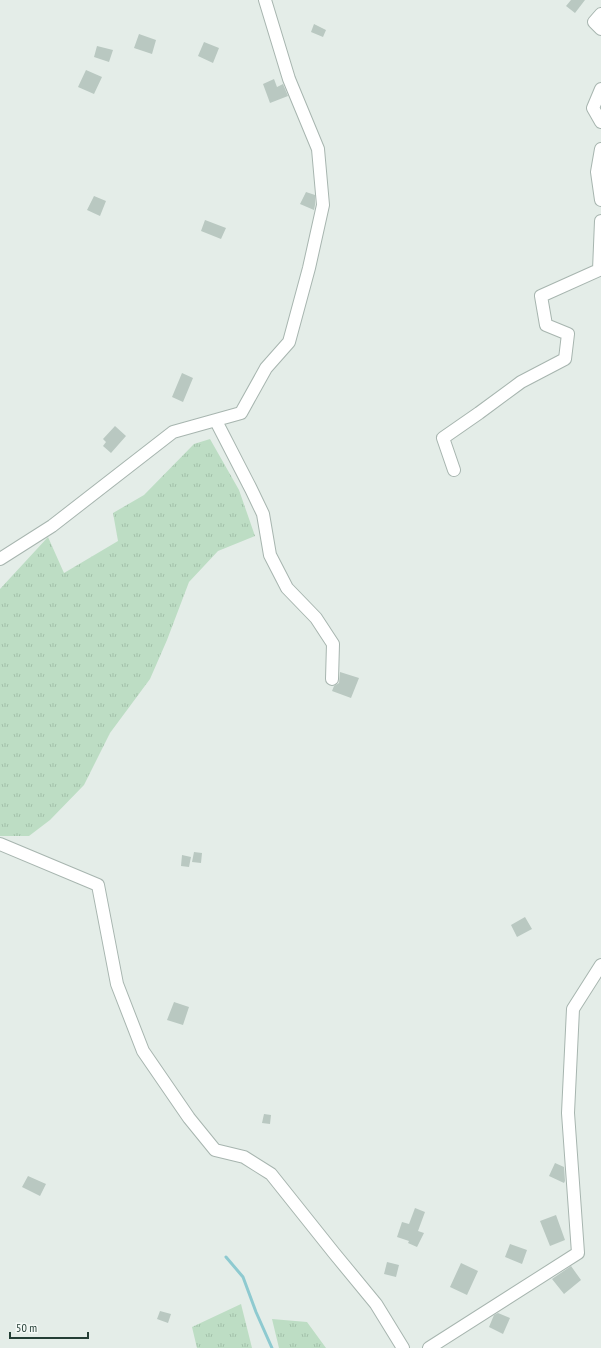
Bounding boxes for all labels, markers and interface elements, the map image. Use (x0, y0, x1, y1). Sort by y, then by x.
scale bar (10, 1314, 88, 1340)
text: 50 m (16, 1320, 37, 1335)

